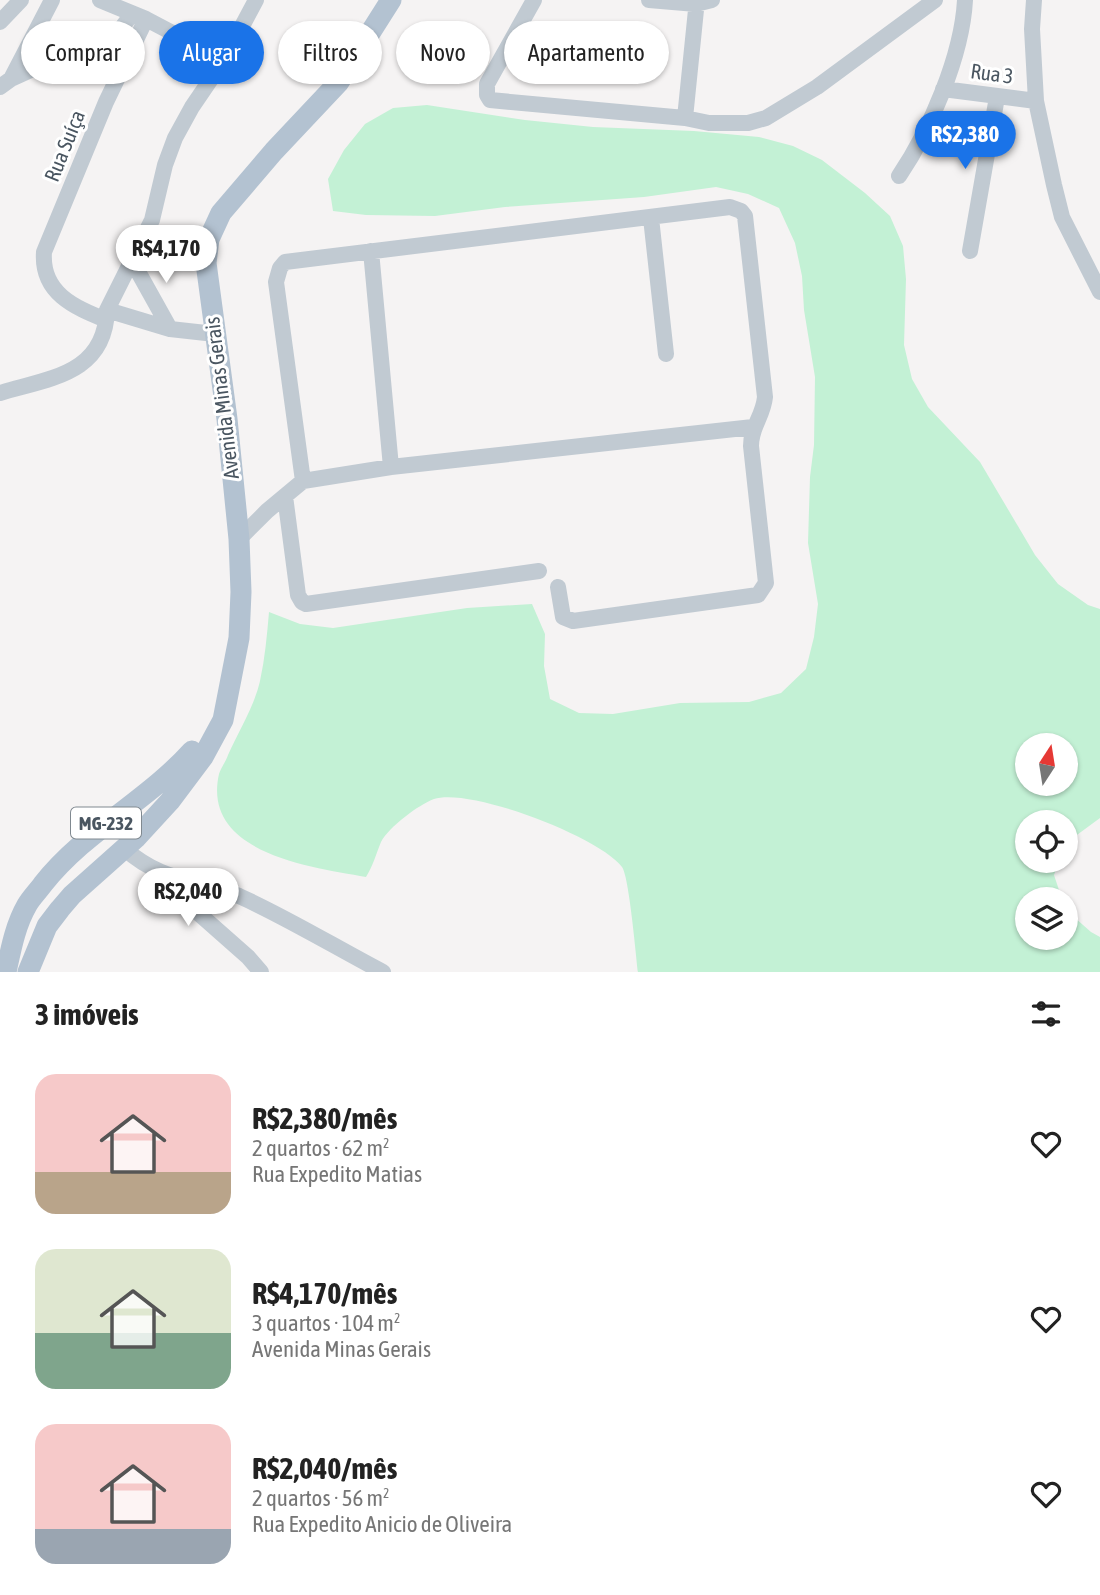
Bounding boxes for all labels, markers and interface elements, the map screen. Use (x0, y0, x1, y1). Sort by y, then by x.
chip: Comprar (21, 21, 145, 84)
chip: Alugar (159, 21, 264, 84)
chip: Filtros (278, 21, 382, 84)
chip: Novo (396, 21, 490, 84)
chip: Apartamento (504, 21, 669, 84)
street label: Rua 3 (969, 58, 1015, 88)
street label: Rua Suíça (39, 107, 89, 185)
pin: R$2,380 (900, 111, 1030, 171)
text: R$2,380 (931, 121, 999, 147)
pin: R$4,170 (101, 226, 231, 285)
text: R$4,170 (132, 235, 200, 261)
street label: Avenida Minas Gerais (199, 316, 243, 481)
north arrow (1015, 733, 1078, 796)
map controls (1015, 733, 1078, 950)
road number: MG-232 (71, 808, 141, 838)
button: locate (1015, 810, 1078, 873)
pin: R$2,040 (123, 869, 253, 928)
text: R$2,040 (154, 878, 222, 904)
button: layers (1015, 887, 1078, 950)
icon: filters (1027, 995, 1065, 1033)
text: 3 imóveis (35, 997, 139, 1031)
text: R$2,380/mês (252, 1101, 397, 1135)
icon: home (91, 1102, 175, 1186)
icon: heart (1027, 1125, 1065, 1163)
text: 2 quartos · 62 m² (252, 1135, 390, 1161)
text: Rua Expedito Matias (252, 1161, 422, 1187)
text: R$4,170/mês (252, 1276, 397, 1310)
icon: home (91, 1277, 175, 1361)
icon: heart (1027, 1300, 1065, 1338)
text: 3 quartos · 104 m² (252, 1310, 400, 1336)
text: Avenida Minas Gerais (252, 1336, 431, 1362)
text: R$2,040/mês (252, 1451, 397, 1485)
icon: home (91, 1452, 175, 1536)
icon: heart (1027, 1475, 1065, 1513)
text: 2 quartos · 56 m² (252, 1485, 390, 1511)
text: Rua Expedito Anicio de Oliveira (252, 1511, 512, 1537)

